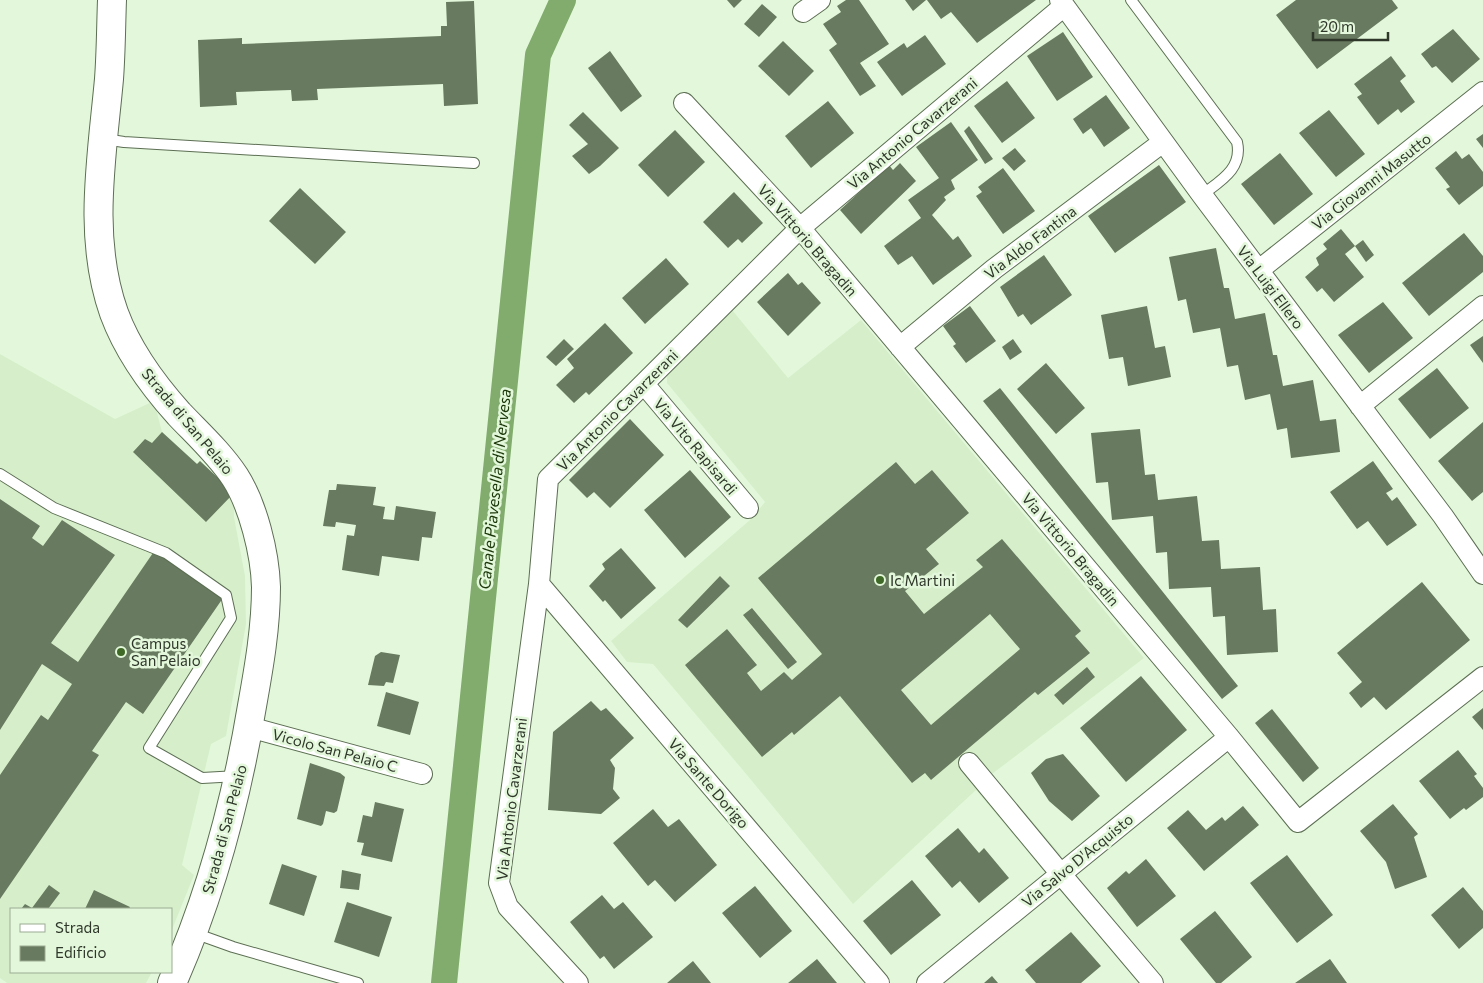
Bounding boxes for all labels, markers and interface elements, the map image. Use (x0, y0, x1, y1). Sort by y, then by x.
scale bar (1313, 10, 1388, 42)
text: 20 m (1320, 17, 1354, 35)
street label: Via Antonio Cavarzerani (843, 73, 981, 193)
street label: Via Giovanni Masutto (1308, 129, 1434, 233)
street label: Via Vittorio Bragadin (755, 180, 861, 300)
street label: Via Aldo Fantina (980, 201, 1080, 283)
street label: Via Luigi Ellero (1234, 242, 1308, 332)
street label: Via Antonio Cavarzerani (553, 346, 681, 474)
street label: Strada di San Pelaio (138, 364, 238, 478)
water label: Canale Piavesella di Nervesa (474, 388, 514, 590)
street label: Via Vito Rapisardi (650, 394, 742, 498)
street label: Via Vittorio Bragadin (1018, 489, 1124, 609)
place label: Ic Martini (890, 571, 955, 589)
marker: Ic Martini (874, 574, 886, 586)
place label: Campus San Pelaio (131, 634, 201, 669)
marker: Campus San Pelaio (115, 646, 127, 658)
street label: Via Antonio Cavarzerani (492, 717, 530, 881)
street label: Vicolo San Pelaio C (270, 725, 400, 775)
street label: Via Sante Dorigo (665, 734, 753, 832)
street label: Strada di San Pelaio (198, 762, 250, 896)
street label: Via Salvo D'Acquisto (1018, 810, 1136, 910)
legend (10, 908, 172, 973)
text: Strada (55, 918, 100, 936)
text: Edificio (55, 943, 106, 961)

